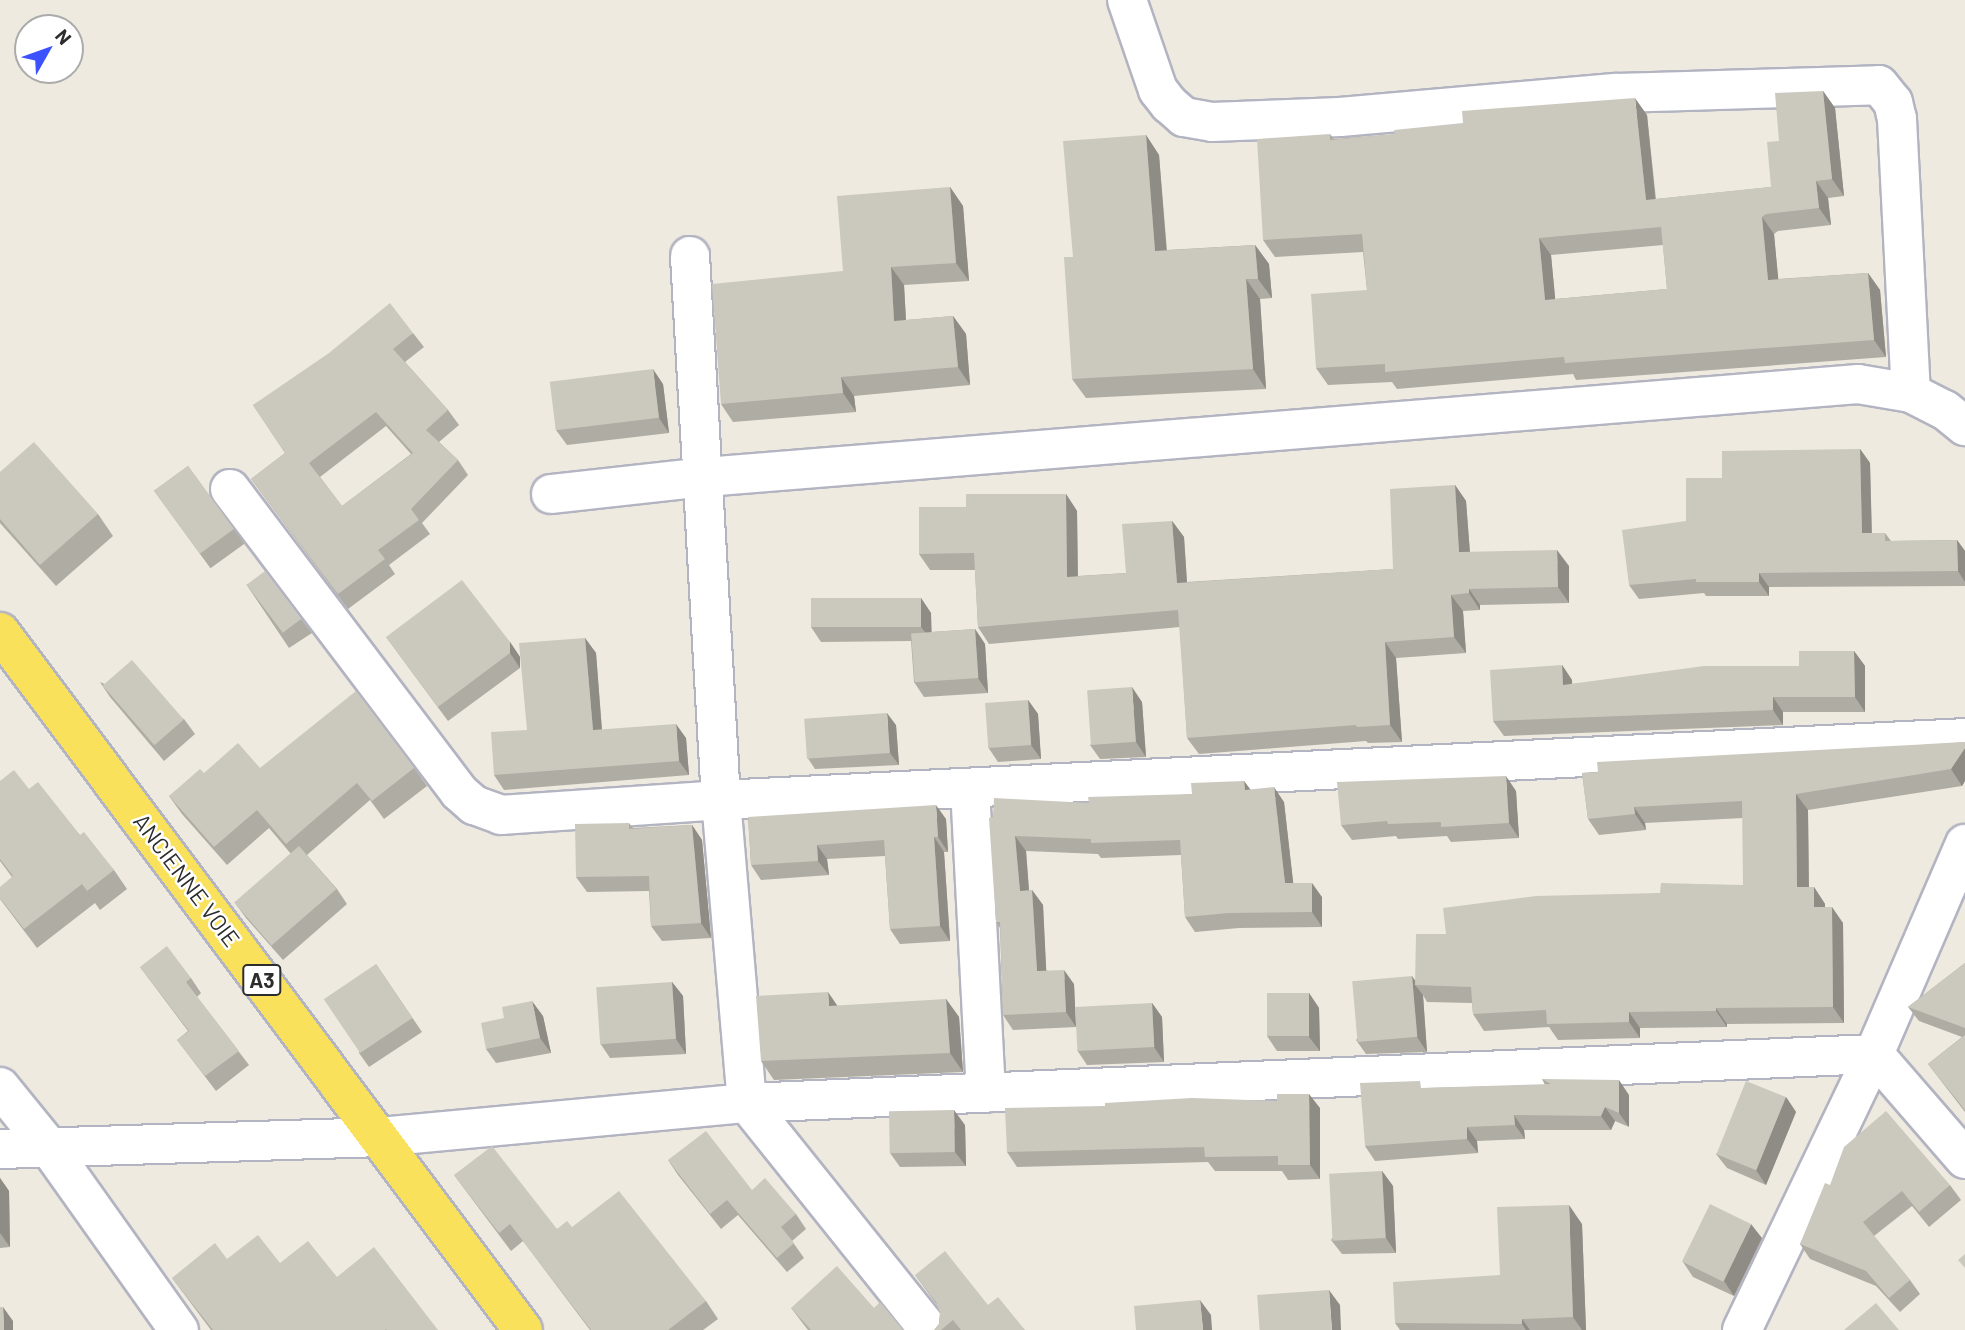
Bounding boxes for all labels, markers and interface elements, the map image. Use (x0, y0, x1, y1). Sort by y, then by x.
north arrow (14, 14, 84, 84)
text: N (51, 24, 77, 49)
street label: ANCIENNE VOIE (128, 808, 246, 952)
road number: A3 (241, 962, 283, 998)

